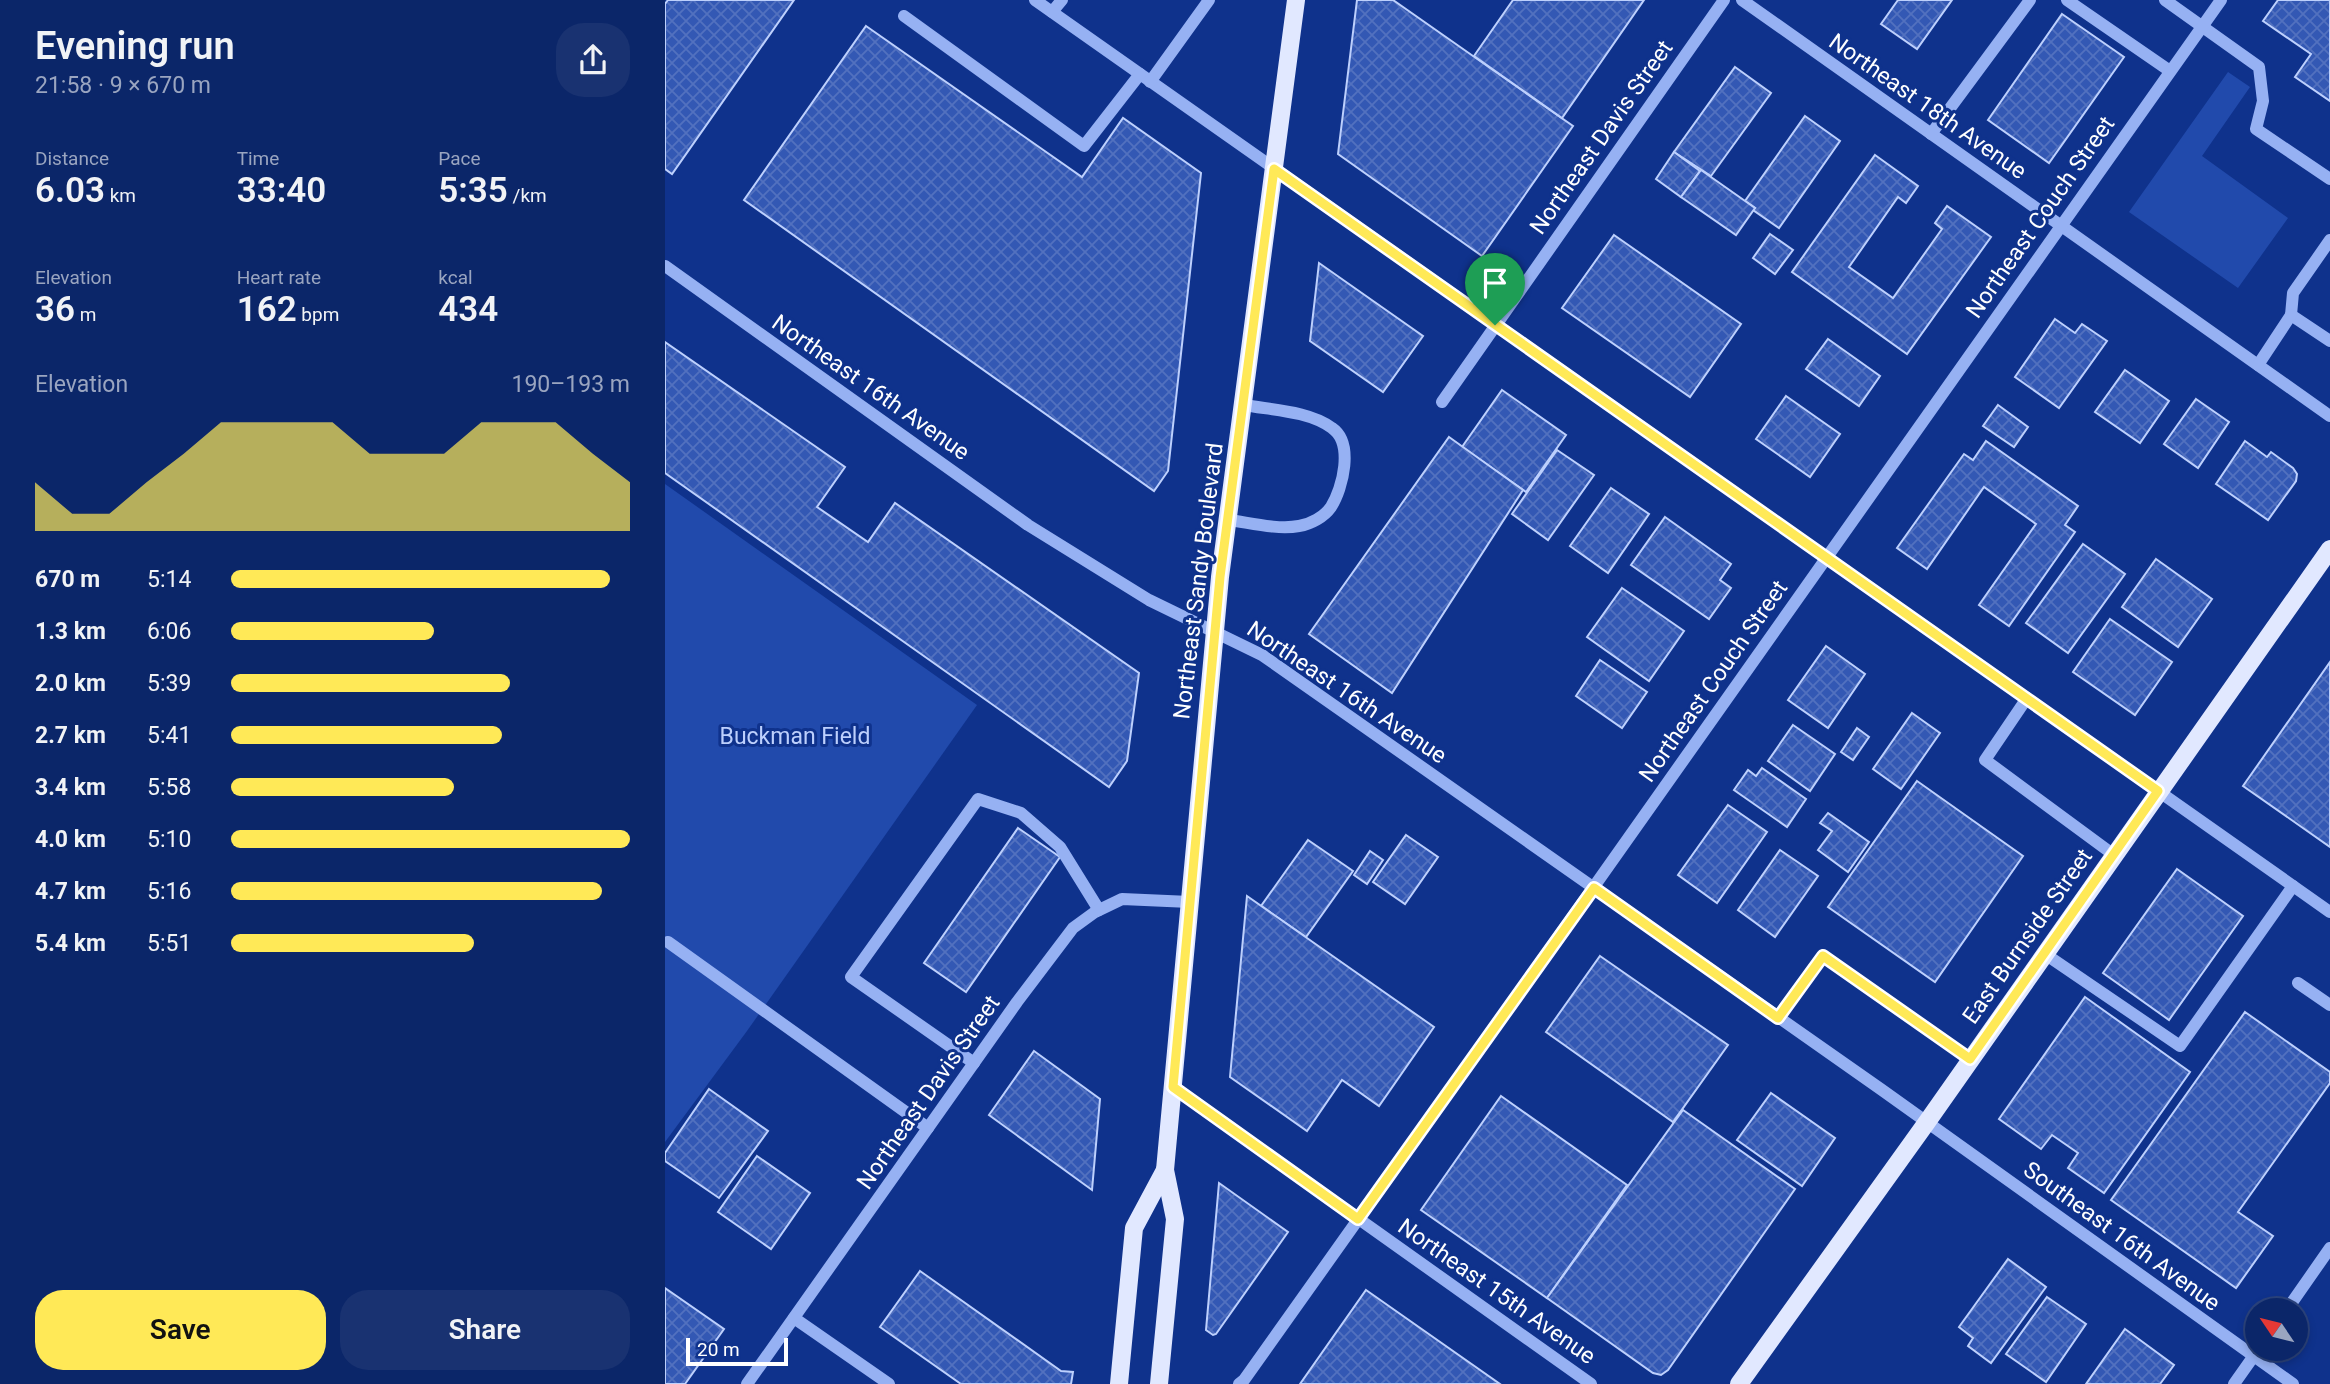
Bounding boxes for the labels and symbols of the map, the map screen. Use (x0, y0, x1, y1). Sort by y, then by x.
street label: Northeast 18th Avenue (1824, 28, 2032, 185)
street label: Northeast Davis Street (1524, 35, 1679, 239)
street label: Northeast Couch Street (1961, 111, 2120, 323)
pin (1465, 253, 1525, 325)
street label: Northeast 16th Avenue (767, 309, 975, 466)
street label: Northeast Sandy Boulevard (1168, 441, 1229, 721)
street label: Northeast Couch Street (1634, 575, 1793, 787)
street label: Northeast 16th Avenue (1242, 616, 1452, 769)
park label: Buckman Field (720, 723, 870, 750)
street label: East Burnside Street (1957, 844, 2098, 1029)
street label: Northeast Davis Street (851, 990, 1006, 1194)
street label: Southeast 16th Avenue (2018, 1156, 2225, 1317)
street label: Northeast 15th Avenue (1393, 1213, 1601, 1370)
north arrow (2245, 1298, 2308, 1362)
scale bar (686, 1335, 787, 1367)

